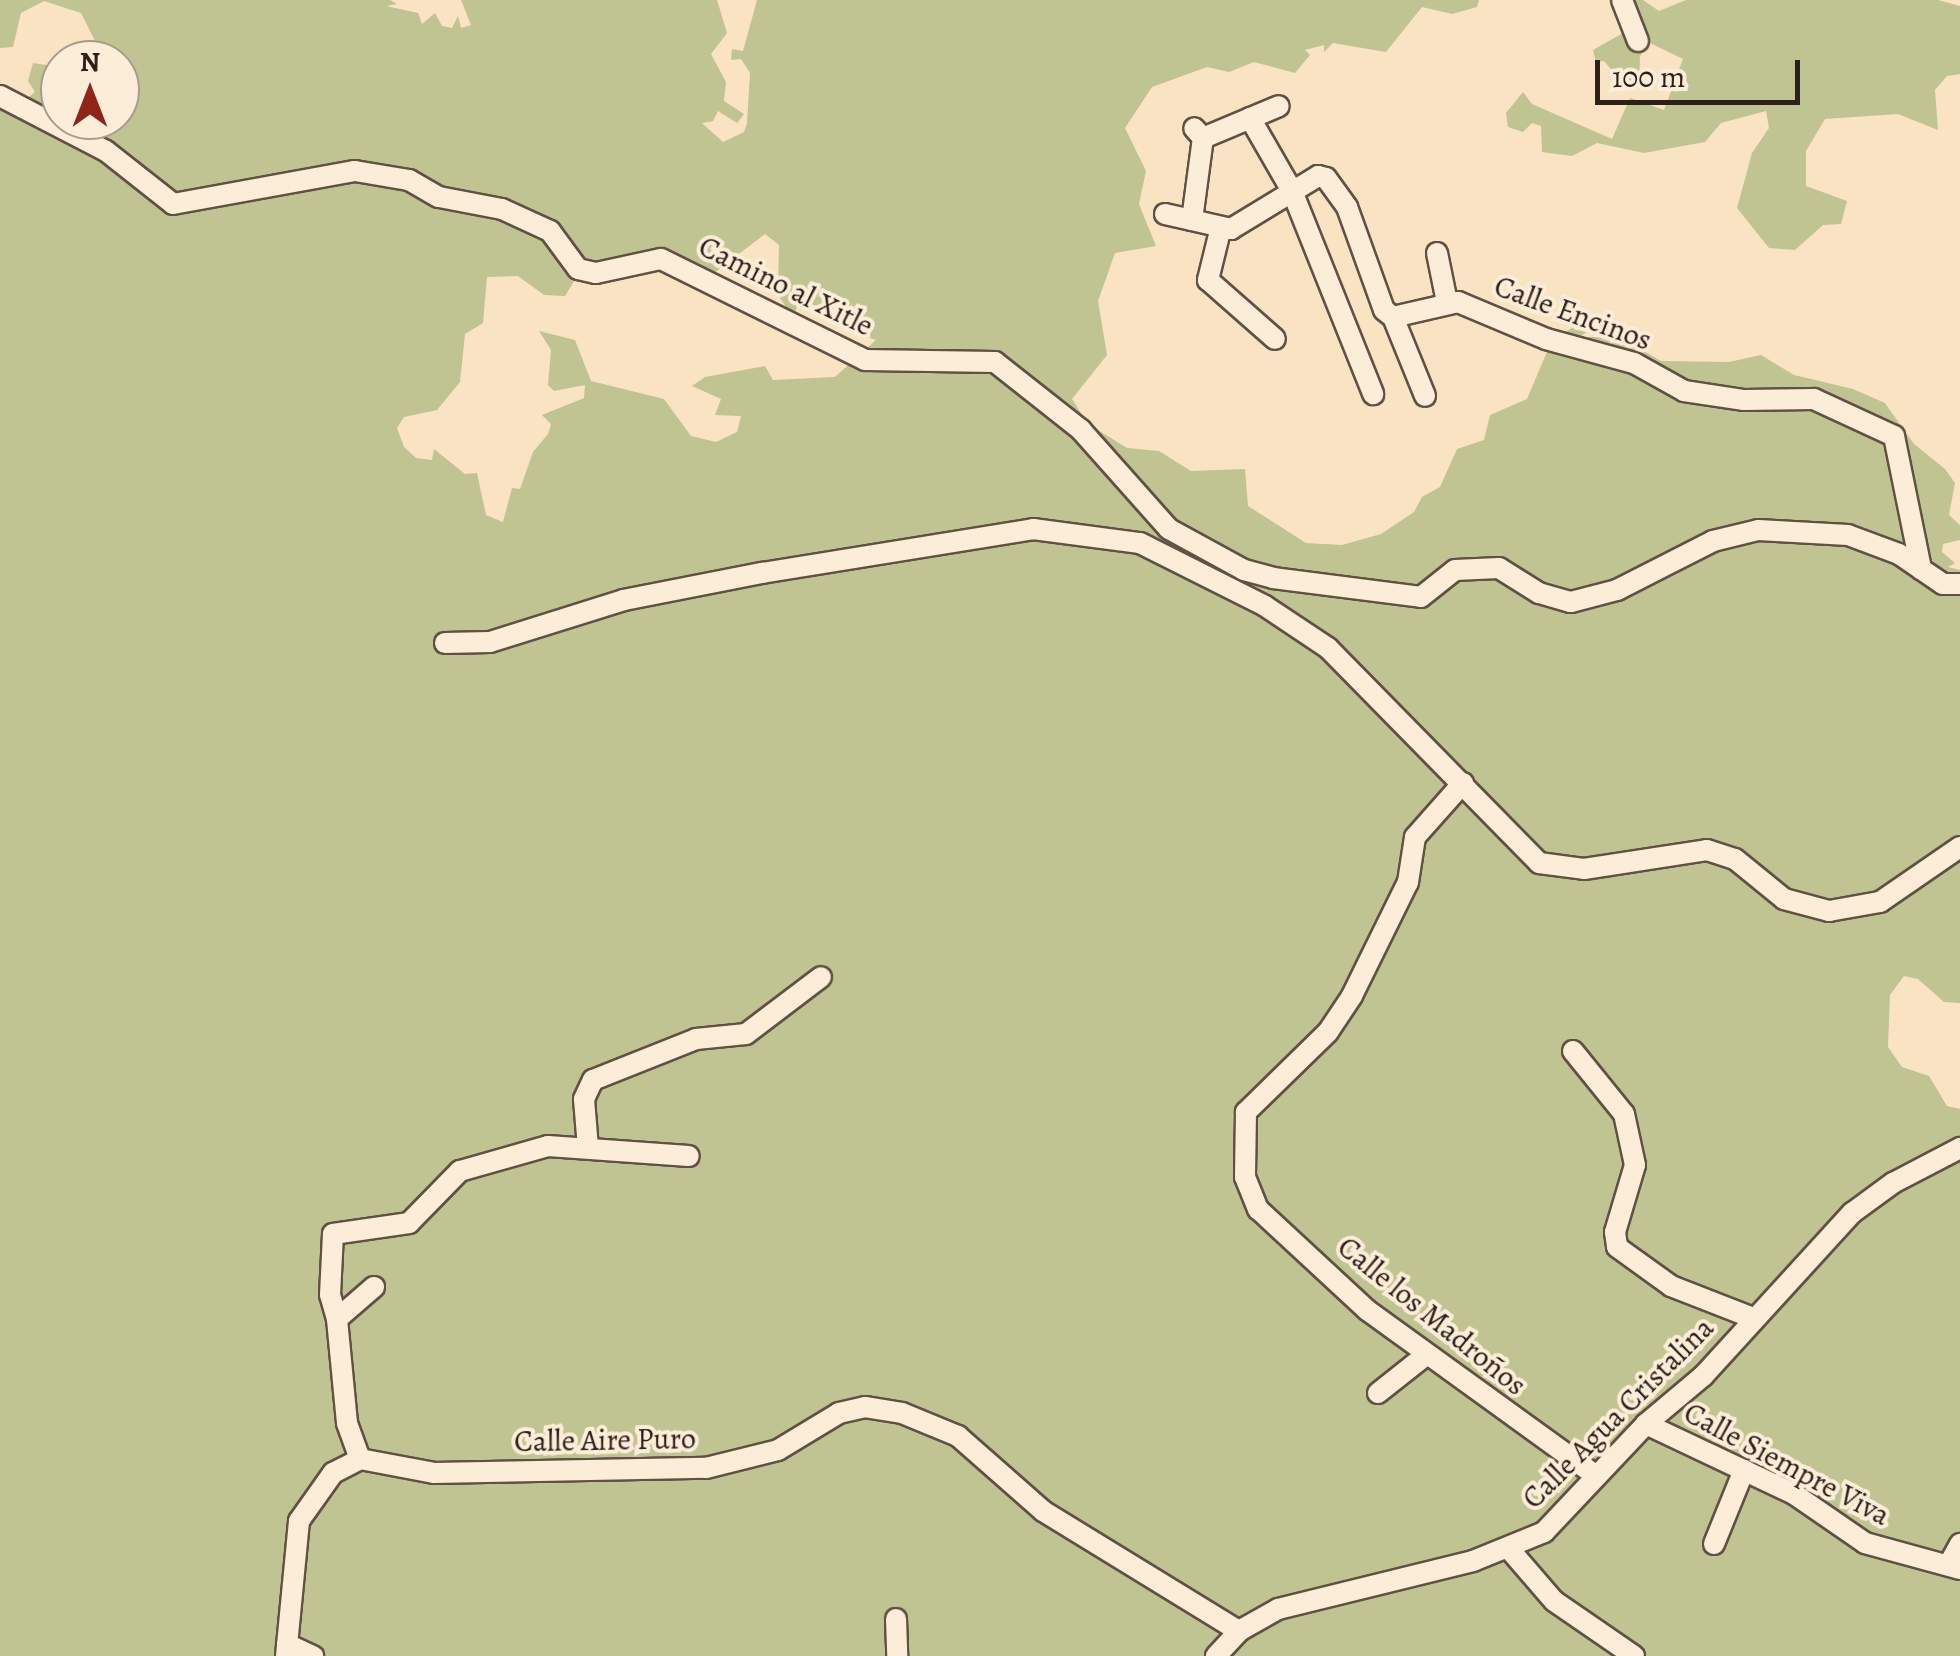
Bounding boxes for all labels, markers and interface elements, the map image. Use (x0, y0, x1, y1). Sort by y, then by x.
north arrow (40, 40, 140, 140)
scale bar (1600, 40, 1805, 102)
text: N (80, 43, 100, 81)
text: 100 m (1612, 57, 1685, 97)
street label: Camino al Xitle (693, 228, 879, 344)
street label: Calle Encinos (1489, 268, 1657, 358)
street label: Calle los Madroños (1330, 1229, 1534, 1403)
street label: Calle Agua Cristalina (1515, 1310, 1721, 1516)
street label: Calle Siempre Viva (1678, 1395, 1896, 1533)
street label: Calle Aire Puro (514, 1420, 696, 1460)

